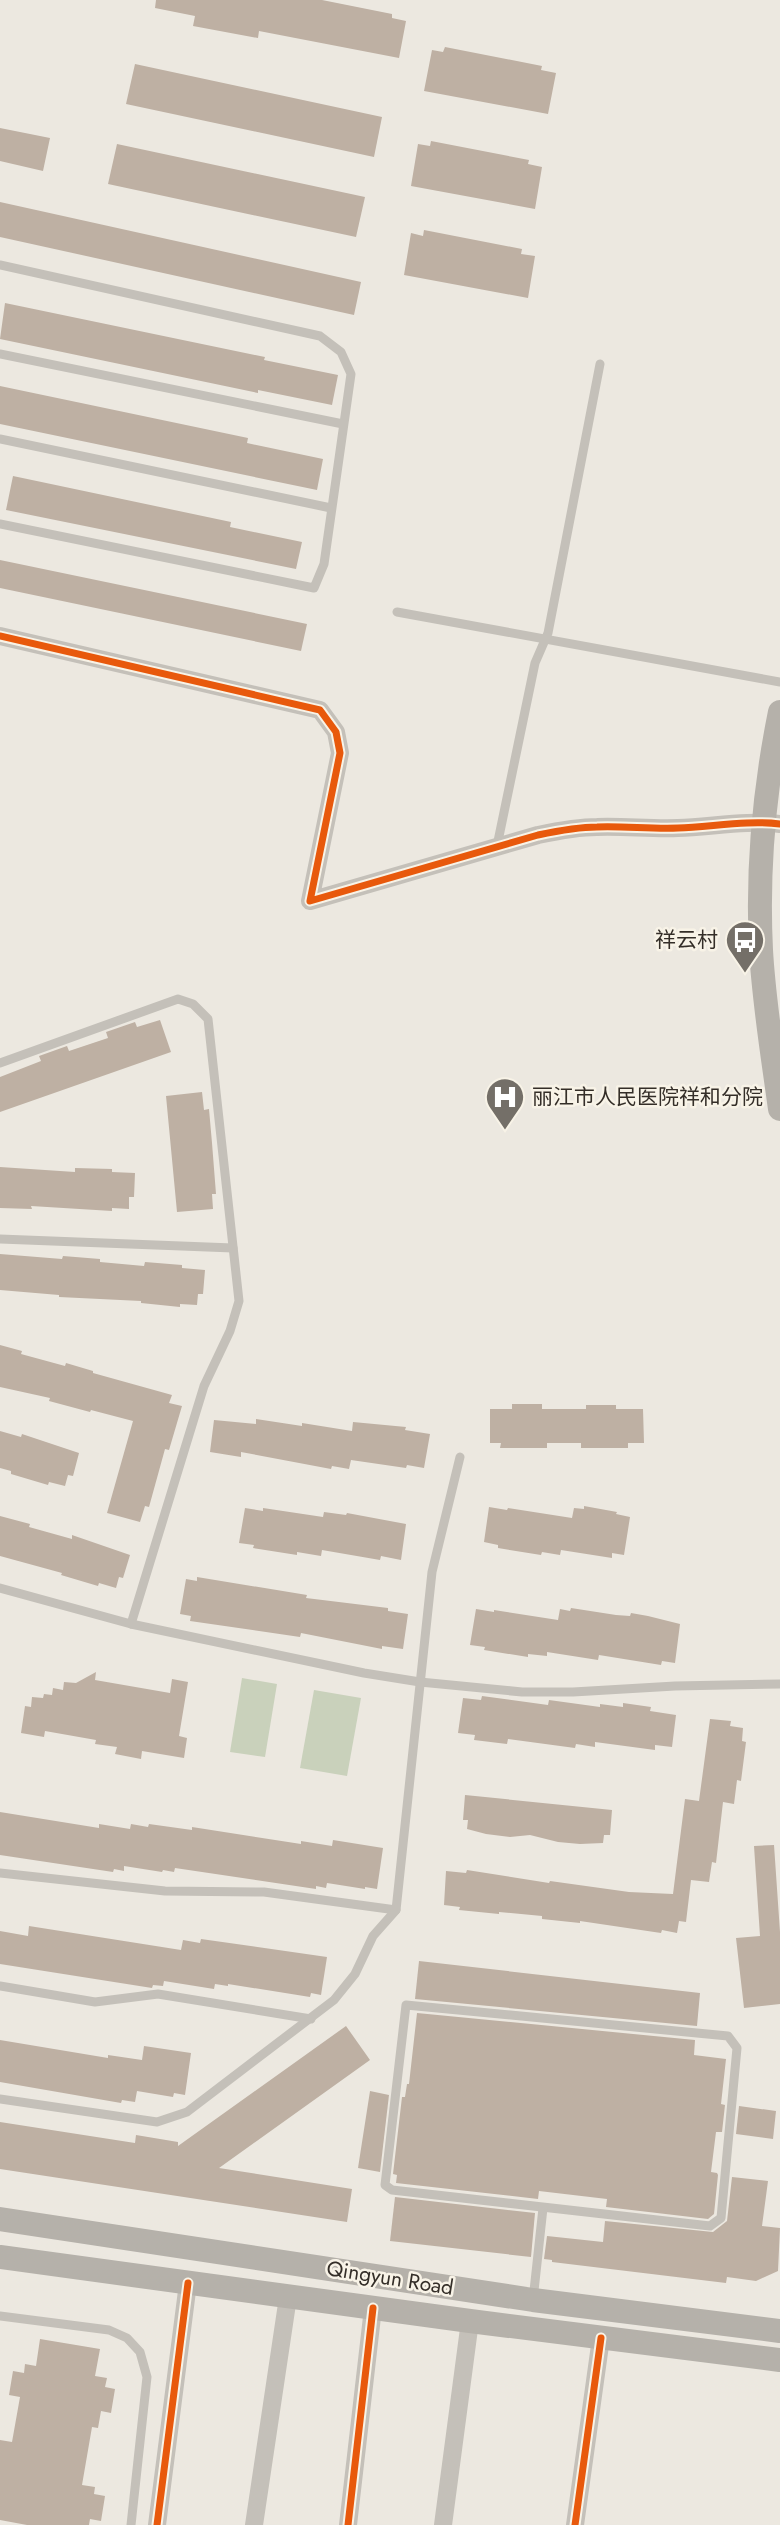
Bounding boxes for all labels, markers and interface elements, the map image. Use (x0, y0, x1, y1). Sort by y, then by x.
bus stop icon: 祥云村 (724, 919, 766, 974)
place label: 祥云村 (655, 925, 718, 955)
hospital icon: 丽江市人民医院祥和分院 (484, 1076, 526, 1131)
place label: 丽江市人民医院祥和分院 (532, 1082, 763, 1112)
street label: Qingyun Road (324, 2253, 456, 2303)

